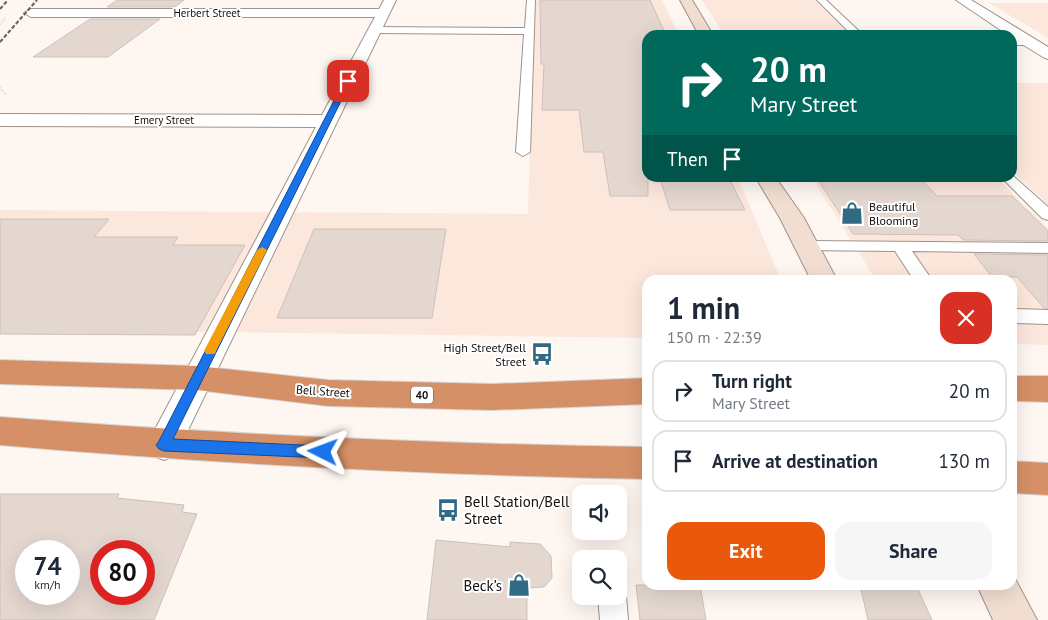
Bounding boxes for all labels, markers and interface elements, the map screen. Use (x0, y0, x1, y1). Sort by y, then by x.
street label: Herbert Street (173, 6, 241, 20)
text: 20 m (750, 46, 827, 92)
icon: right (667, 50, 732, 115)
pin (327, 60, 369, 102)
icon: arrive (334, 67, 362, 95)
text: Mary Street (750, 90, 857, 118)
street label: Emery Street (134, 113, 194, 127)
icon: arrive (718, 145, 746, 173)
text: Then (667, 147, 708, 171)
place label: Beautiful Blooming (869, 199, 918, 228)
shop icon: Beautiful Blooming (839, 200, 865, 226)
text: 1 min (667, 288, 740, 327)
button: close (940, 292, 992, 344)
text: 150 m · 22:39 (667, 327, 762, 347)
place label: High Street/Bell Street (443, 340, 526, 369)
bus stop icon: High Street/Bell Street (529, 341, 555, 367)
text: Turn right (712, 369, 792, 393)
icon: right (669, 377, 697, 405)
text: 20 m (949, 379, 990, 403)
street label: Bell Street (296, 382, 350, 400)
road number: 40 (411, 386, 433, 404)
text: Mary Street (712, 393, 790, 413)
position arrow (296, 425, 348, 477)
icon: arrive (669, 447, 697, 475)
text: Arrive at destination (712, 449, 878, 473)
text: 130 m (938, 449, 990, 473)
map controls (572, 485, 627, 605)
button: sound (572, 485, 627, 540)
place label: Bell Station/Bell Street (464, 492, 570, 528)
bus stop icon: Bell Station/Bell Street (435, 497, 461, 523)
button: Exit (667, 522, 825, 580)
button: Share (835, 522, 992, 580)
speed limit sign: 80 (90, 540, 155, 605)
text: 74 (33, 550, 62, 582)
button: search (572, 550, 627, 605)
shop icon: Beck’s (506, 572, 532, 598)
place label: Beck’s (464, 576, 502, 595)
text: km/h (34, 577, 61, 592)

